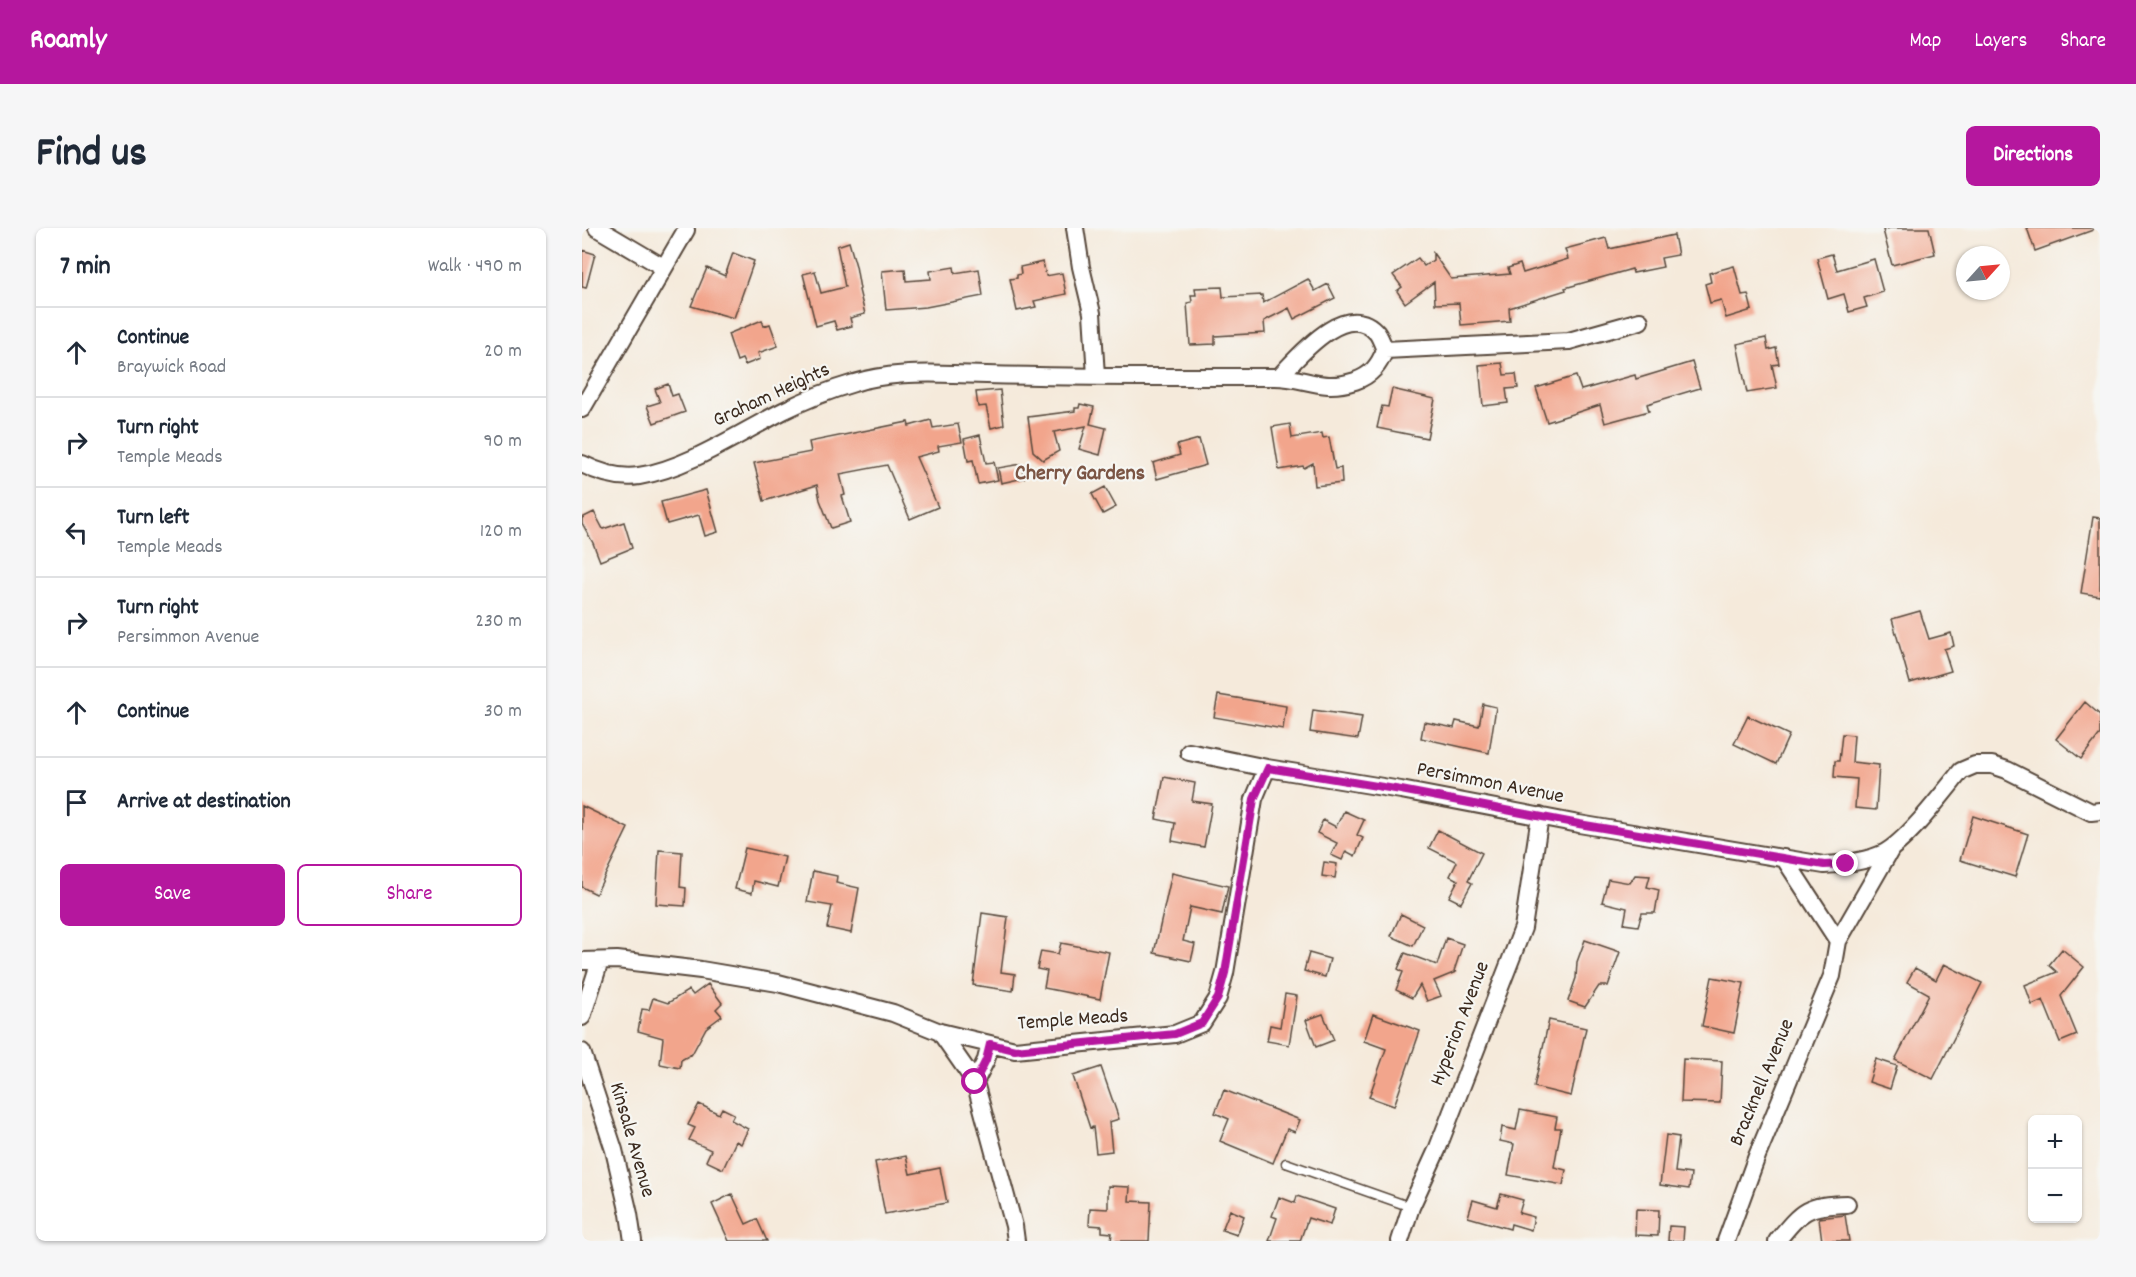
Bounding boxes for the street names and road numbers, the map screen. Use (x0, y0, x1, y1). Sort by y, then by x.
street label: Graham Heights (708, 356, 836, 436)
street label: Persimmon Avenue (1414, 755, 1566, 813)
street label: Hyperion Avenue (1424, 957, 1498, 1091)
street label: Temple Meads (1017, 1002, 1129, 1040)
street label: Bracknell Avenue (1723, 1015, 1803, 1151)
street label: Kinsale Avenue (600, 1079, 662, 1201)

